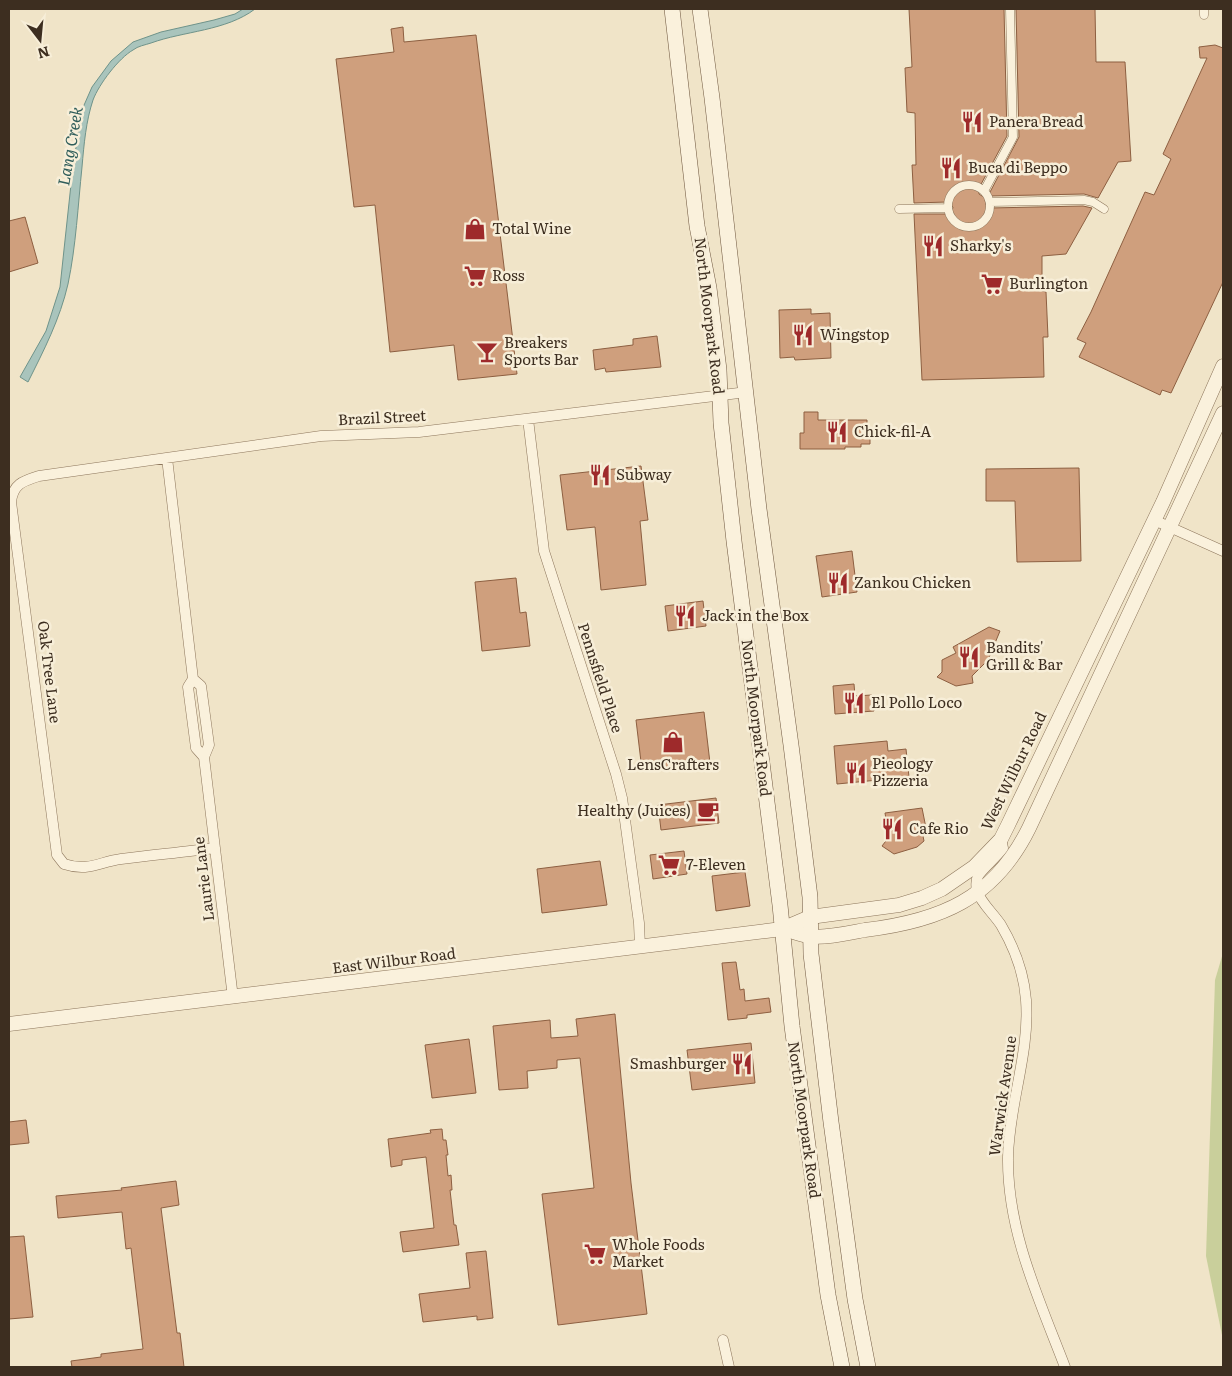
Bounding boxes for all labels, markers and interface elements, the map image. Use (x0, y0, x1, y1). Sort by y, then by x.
north arrow (15, 15, 65, 65)
text: N (35, 42, 52, 65)
water label: Lang Creek (50, 104, 88, 187)
restaurant icon: Panera Bread (959, 109, 985, 135)
place label: Panera Bread (989, 109, 1083, 132)
restaurant icon: Buca di Beppo (938, 155, 964, 181)
place label: Buca di Beppo (968, 155, 1068, 178)
shop icon: Total Wine (462, 216, 488, 242)
place label: Total Wine (492, 216, 572, 239)
restaurant icon: Sharky's (920, 233, 946, 259)
place label: Sharky's (950, 233, 1011, 256)
street label: North Moorpark Road (689, 236, 732, 396)
supermarket icon: Ross (462, 263, 488, 289)
place label: Ross (492, 263, 525, 286)
supermarket icon: Burlington (979, 271, 1005, 297)
place label: Burlington (1009, 271, 1088, 294)
restaurant icon: Wingstop (790, 322, 816, 348)
place label: Wingstop (820, 322, 890, 345)
place label: Breakers Sports Bar (504, 330, 578, 370)
bar icon: Breakers Sports Bar (474, 339, 500, 365)
street label: Brazil Street (337, 403, 427, 430)
restaurant icon: Chick-fil-A (824, 419, 850, 445)
place label: Chick-fil-A (854, 419, 931, 442)
restaurant icon: Subway (587, 462, 613, 488)
place label: Subway (616, 462, 672, 485)
restaurant icon: Zankou Chicken (825, 570, 851, 596)
place label: Zankou Chicken (854, 570, 971, 593)
restaurant icon: Jack in the Box (672, 603, 698, 629)
place label: Jack in the Box (702, 603, 809, 626)
street label: Oak Tree Lane (33, 619, 68, 725)
street label: Pennsfield Place (573, 620, 630, 736)
place label: Bandits' Grill & Bar (986, 635, 1063, 675)
street label: North Moorpark Road (736, 638, 779, 798)
restaurant icon: Bandits' Grill & Bar (956, 644, 982, 670)
restaurant icon: El Pollo Loco (841, 690, 867, 716)
place label: El Pollo Loco (871, 690, 963, 713)
street label: West Wilbur Road (974, 707, 1051, 834)
shop icon: LensCrafters (660, 729, 686, 755)
place label: Pieology Pizzeria (872, 751, 933, 791)
place label: LensCrafters (627, 752, 719, 775)
restaurant icon: Pieology Pizzeria (843, 760, 869, 786)
place label: Healthy (Juices) (577, 798, 691, 821)
cafe icon: Healthy (Juices) (695, 798, 721, 824)
restaurant icon: Cafe Rio (879, 816, 905, 842)
place label: Cafe Rio (909, 816, 969, 839)
street label: Laurie Lane (186, 836, 219, 923)
supermarket icon: 7-Eleven (656, 852, 682, 878)
place label: 7-Eleven (686, 852, 746, 875)
street label: East Wilbur Road (331, 941, 457, 979)
street label: Warwick Avenue (982, 1034, 1021, 1157)
street label: North Moorpark Road (783, 1040, 828, 1200)
place label: Smashburger (630, 1051, 726, 1074)
restaurant icon: Smashburger (729, 1051, 755, 1077)
place label: Whole Foods Market (612, 1232, 705, 1272)
supermarket icon: Whole Foods Market (582, 1241, 608, 1267)

